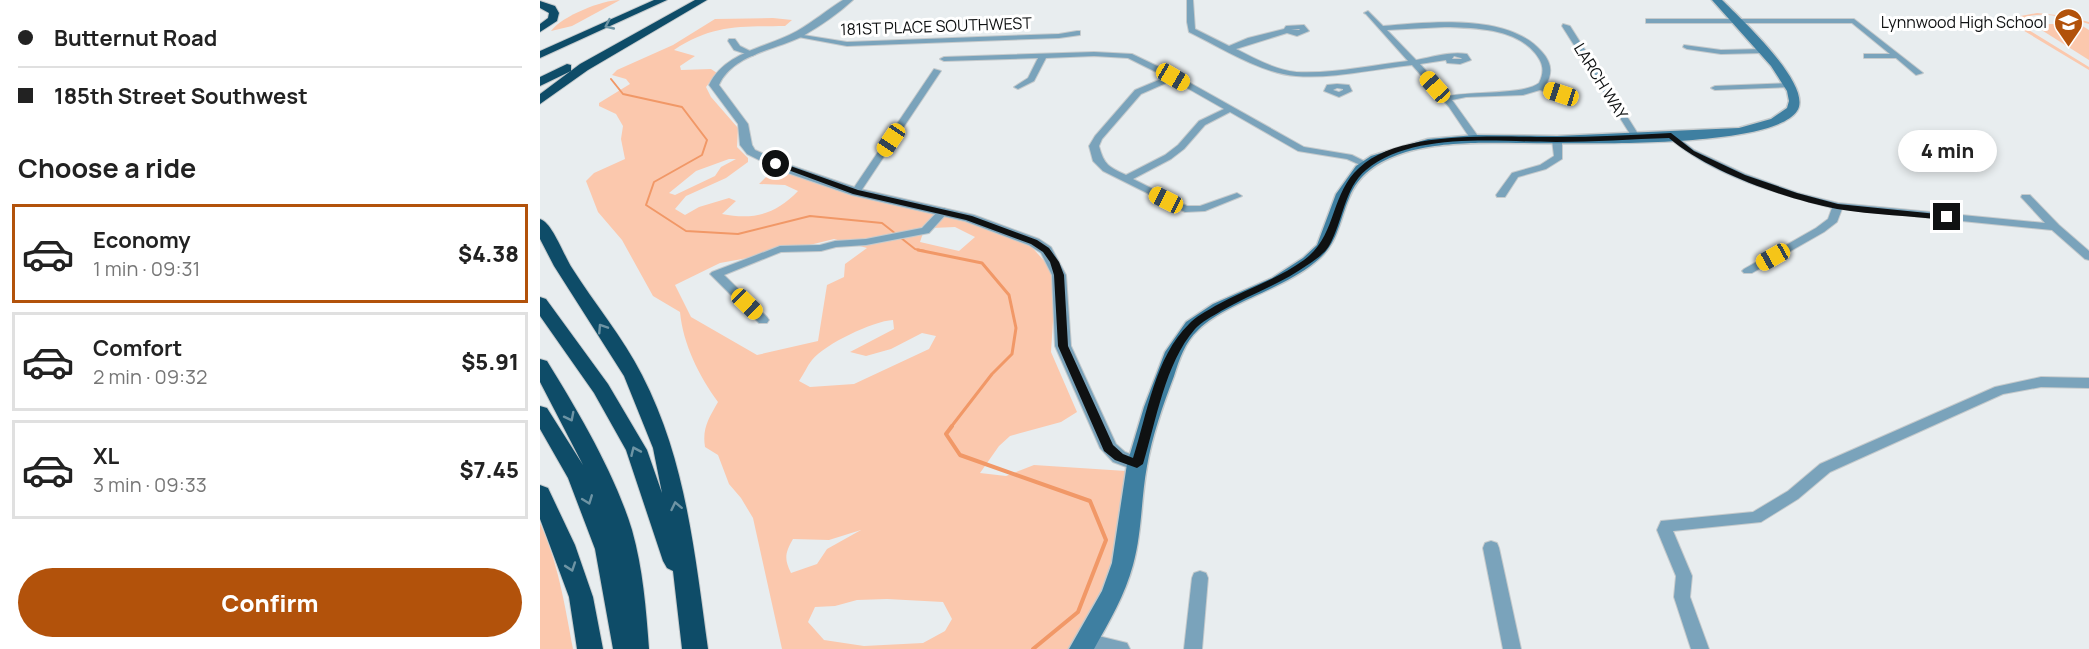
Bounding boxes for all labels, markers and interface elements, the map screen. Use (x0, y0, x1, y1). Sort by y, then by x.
school or university icon: Lynnwood High School (2052, 6, 2084, 48)
place label: Lynnwood High School (1881, 11, 2047, 33)
street label: 181ST PLACE SOUTHWEST (840, 12, 1033, 40)
one-way arrow (604, 17, 615, 29)
text: Butternut Road (54, 23, 217, 53)
street label: LARCH WAY (1569, 39, 1633, 123)
car (1153, 60, 1193, 94)
car (1416, 68, 1454, 106)
car (1541, 80, 1581, 108)
text: 185th Street Southwest (54, 81, 308, 111)
car (873, 120, 909, 160)
callout: 4 min (1898, 130, 1996, 172)
text: 4 min (1921, 137, 1974, 164)
text: Choose a ride (18, 149, 196, 186)
route start (762, 150, 789, 177)
car (1146, 184, 1186, 216)
route end (1933, 203, 1960, 230)
text: Economy (93, 225, 191, 255)
icon: car (21, 227, 75, 281)
text: $4.38 (458, 239, 519, 269)
car (1753, 240, 1793, 274)
text: 1 min · 09:31 (93, 255, 200, 282)
car (728, 285, 766, 323)
one-way arrow (598, 324, 609, 335)
text: Comfort (93, 333, 182, 363)
icon: car (21, 335, 75, 389)
text: $5.91 (461, 347, 519, 377)
text: 2 min · 09:32 (93, 363, 208, 390)
one-way arrow (562, 410, 574, 421)
text: XL (93, 441, 119, 471)
icon: car (21, 443, 75, 497)
one-way arrow (631, 447, 643, 458)
text: $7.45 (459, 455, 519, 485)
text: 3 min · 09:33 (93, 471, 207, 498)
one-way arrow (581, 494, 593, 505)
one-way arrow (670, 502, 683, 512)
one-way arrow (563, 561, 576, 572)
button: Confirm (18, 568, 522, 637)

